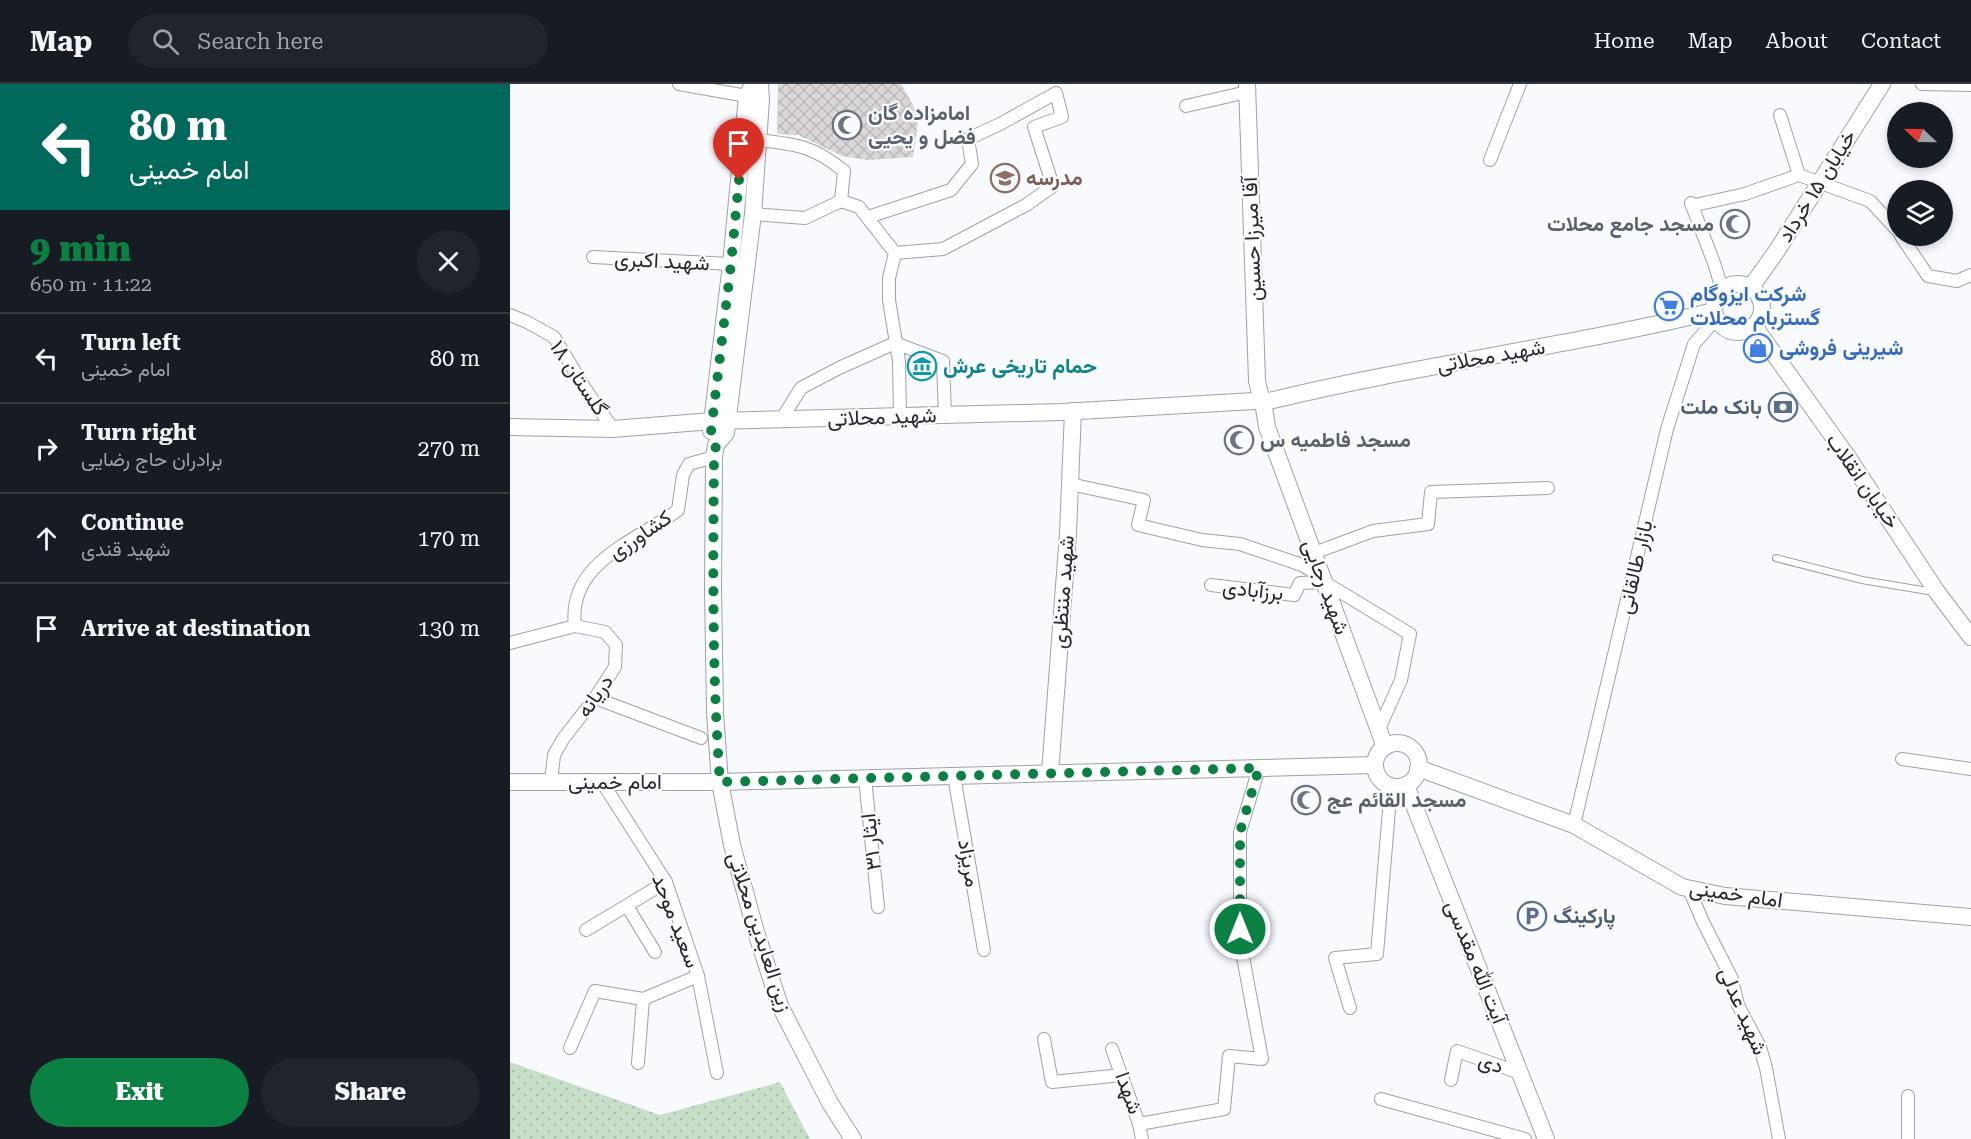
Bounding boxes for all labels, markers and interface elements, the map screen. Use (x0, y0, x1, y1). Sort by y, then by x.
search box (128, 14, 548, 68)
text: Map (30, 25, 92, 58)
icon: search (149, 25, 182, 58)
text: Search here (197, 29, 323, 54)
text: Home (1594, 29, 1655, 53)
text: Map (1688, 29, 1733, 53)
text: About (1766, 29, 1828, 53)
text: Contact (1861, 29, 1941, 53)
text: 80 m (129, 101, 227, 150)
place label: امامزاده گان فضل و یحیی (868, 101, 976, 150)
north arrow (1887, 102, 1953, 168)
map controls (1887, 102, 1953, 246)
icon: left (30, 108, 108, 186)
mosque icon: امامزاده گان فضل و یحیی (831, 109, 863, 141)
pin (713, 118, 764, 180)
street label: خیابان ۱۵ خرداد (1773, 125, 1862, 247)
icon: arrive (722, 127, 755, 160)
text: امام خمینی (129, 154, 250, 186)
school or university icon: مدرسه (989, 162, 1021, 194)
place label: مدرسه (1026, 166, 1083, 191)
street label: آقا میرزا حسین (1238, 174, 1267, 302)
button: layers (1887, 180, 1953, 246)
mosque icon: مسجد جامع محلات (1719, 208, 1751, 240)
place label: مسجد جامع محلات (1547, 212, 1714, 238)
text: 9 min (30, 228, 131, 270)
button: close (417, 230, 480, 293)
street label: شهید اکبری (614, 247, 710, 276)
text: 650 m · 11:22 (30, 272, 152, 296)
place label: شرکت ایزوگام گستربام محلات (1690, 282, 1820, 332)
supermarket icon: شرکت ایزوگام گستربام محلات (1653, 290, 1685, 322)
text: Turn left (81, 330, 181, 355)
shop icon: شیرینی فروشی (1742, 332, 1774, 364)
street label: شهید محلاتی (1435, 335, 1547, 378)
street label: گلستان ۱۸ (545, 336, 613, 420)
place label: شیرینی فروشی (1779, 336, 1904, 361)
icon: left (30, 342, 63, 375)
text: 80 m (430, 346, 480, 371)
museum icon: حمام تاریخی عرش (906, 350, 938, 382)
place label: حمام تاریخی عرش (943, 354, 1097, 380)
text: امام خمینی (81, 357, 170, 381)
bank icon: بانک ملت (1767, 391, 1799, 423)
place label: بانک ملت (1681, 395, 1762, 419)
street label: شهید محلاتی (827, 403, 937, 432)
text: Turn right (81, 420, 196, 445)
mosque icon: مسجد فاطمیه س (1223, 424, 1255, 456)
place label: مسجد فاطمیه س (1260, 428, 1411, 452)
street label: خیابان انقلاب (1821, 429, 1905, 533)
icon: right (30, 432, 63, 465)
text: 270 m (417, 436, 480, 461)
text: برادران حاج رضایی (81, 447, 222, 471)
street label: کشاورزی (604, 505, 677, 566)
text: Continue (81, 510, 184, 535)
street label: بازار طالقانی (1613, 518, 1658, 617)
icon: ahead (30, 522, 63, 555)
text: 170 m (417, 526, 480, 551)
street label: شهید منتظری (1047, 534, 1080, 650)
street label: شهید رجایی (1297, 536, 1354, 638)
text: شهید قندی (81, 537, 170, 561)
street label: برزآبادی (1221, 575, 1285, 606)
icon: arrive (30, 612, 63, 645)
text: Arrive at destination (81, 616, 310, 641)
text: 130 m (417, 616, 480, 641)
street label: دریانه (572, 670, 619, 722)
street label: امام خمینی (568, 770, 662, 796)
mosque icon: مسجد القائم عج (1290, 784, 1322, 816)
place label: مسجد القائم عج (1327, 788, 1466, 814)
street label: ایثار ۳۱ (856, 812, 887, 872)
street label: مریزاد (952, 837, 985, 889)
street label: زین العابدین محلاتی (722, 849, 797, 1015)
street label: سعید موحد (646, 871, 705, 972)
street label: امام خمینی (1688, 876, 1784, 914)
street label: آیت الله مقدسی (1440, 896, 1513, 1029)
position arrow (1208, 897, 1272, 961)
parking icon: پارکینگ (1516, 900, 1548, 932)
place label: پارکینگ (1553, 904, 1615, 930)
street label: شهید عدلی (1713, 964, 1772, 1059)
street label: دی (1475, 1048, 1507, 1078)
button: Exit (30, 1058, 249, 1127)
button: Share (261, 1058, 480, 1127)
street label: شهدا (1109, 1069, 1148, 1118)

